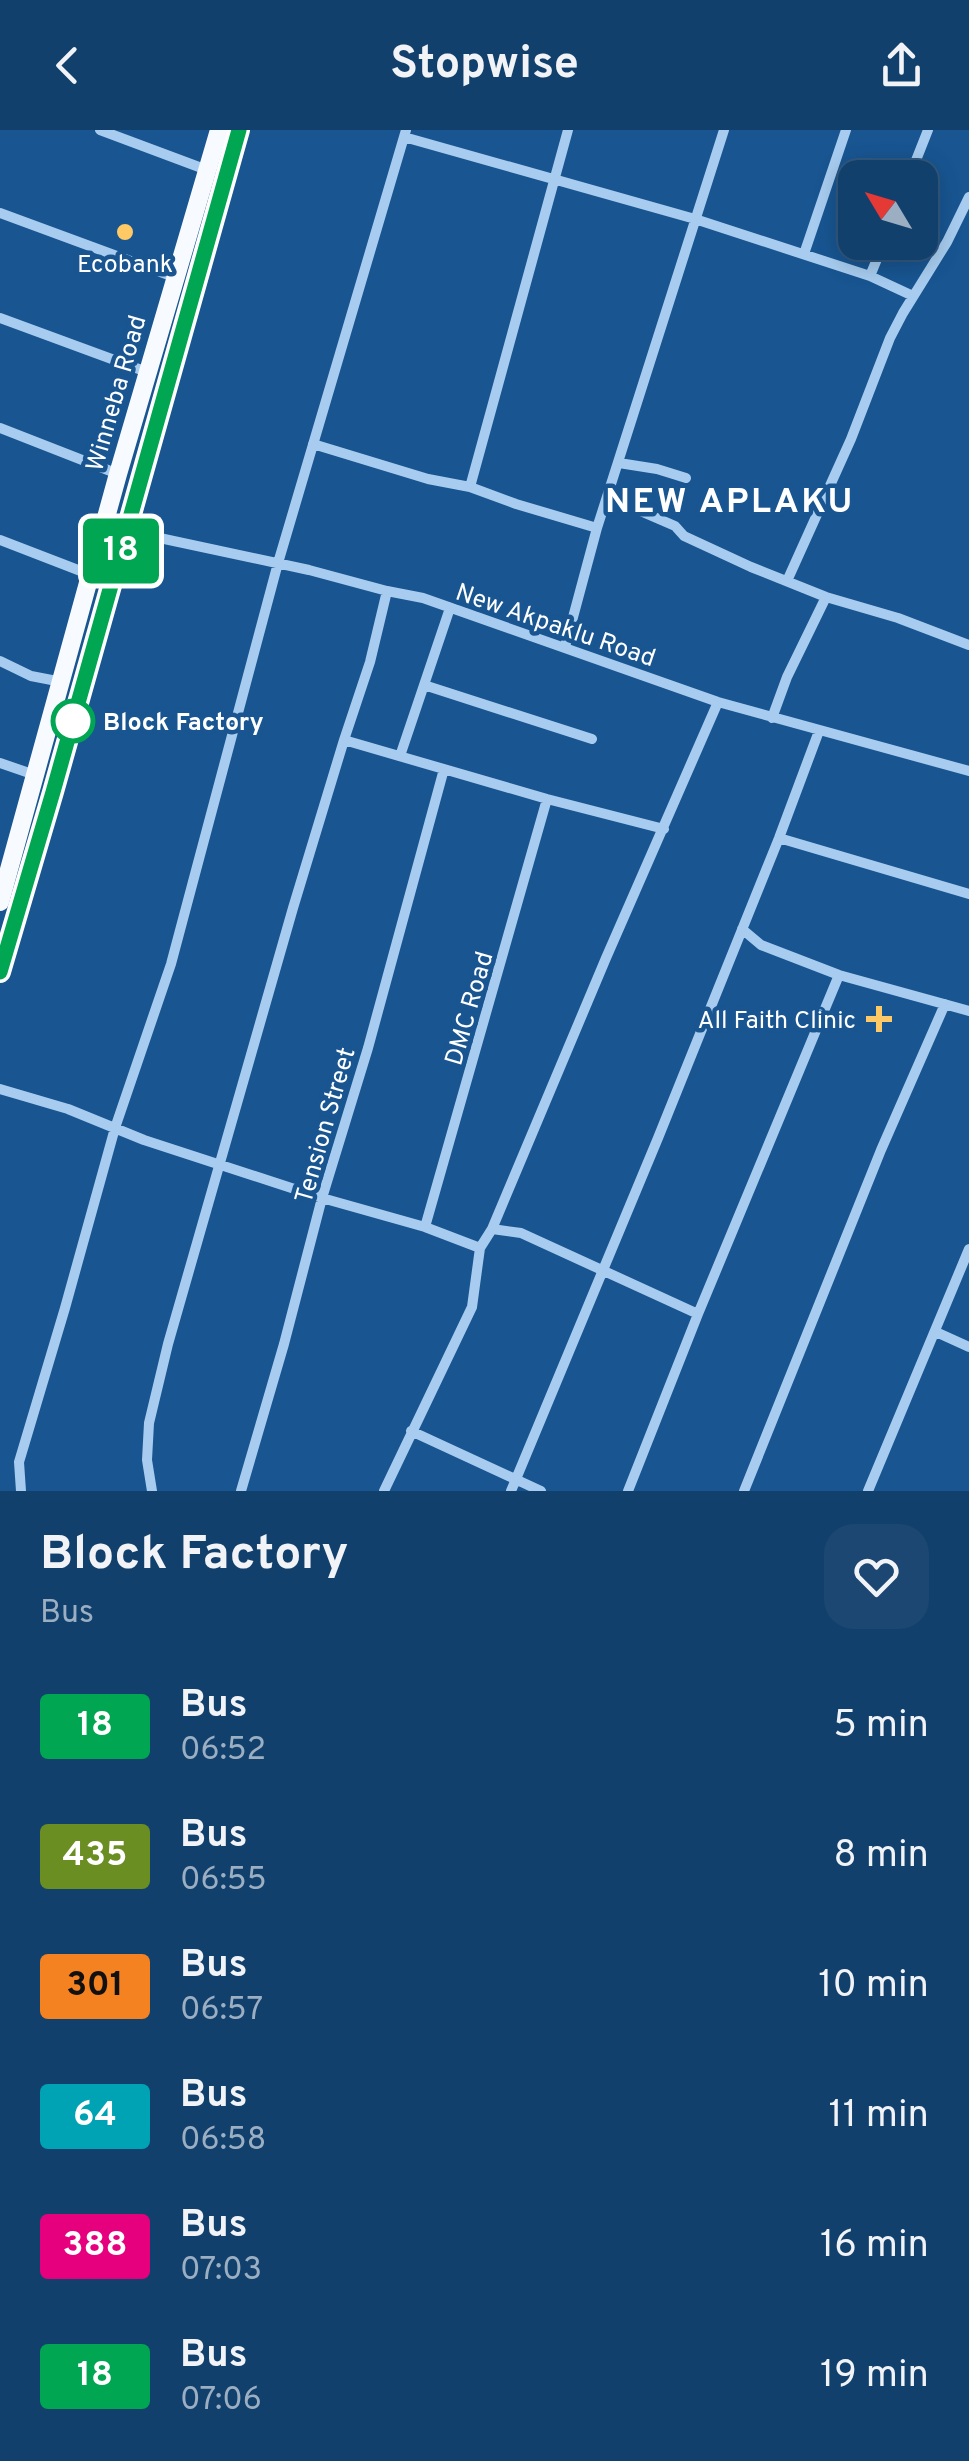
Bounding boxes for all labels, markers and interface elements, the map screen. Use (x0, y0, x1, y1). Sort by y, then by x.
text: Stopwise (390, 37, 579, 94)
icon: back (40, 38, 95, 93)
icon: share (874, 38, 929, 93)
north arrow (838, 160, 938, 260)
map controls (838, 160, 938, 260)
marker: Ecobank (114, 221, 136, 243)
place label: Ecobank (77, 250, 173, 282)
street label: Winneba Road (80, 312, 155, 476)
district label: NEW APLAKU (605, 481, 855, 525)
line badge: 18 (76, 518, 166, 584)
text: 18 (103, 529, 139, 573)
street label: New Akpaklu Road (451, 578, 659, 676)
marker: Block Factory (52, 700, 94, 742)
place label: Block Factory (103, 708, 264, 740)
street label: DMC Road (439, 948, 502, 1069)
place label: All Faith Clinic (698, 1006, 856, 1038)
marker: All Faith Clinic (866, 1006, 892, 1032)
street label: Tension Street (289, 1044, 364, 1208)
button: heart (824, 1524, 929, 1629)
text: Block Factory (40, 1526, 349, 1586)
text: Bus (40, 1594, 94, 1634)
text: Bus (180, 1682, 247, 1731)
text: 5 min (833, 1702, 929, 1751)
text: 18 (77, 1704, 113, 1748)
text: 06:52 (180, 1731, 266, 1771)
text: Bus (180, 1812, 247, 1861)
text: 8 min (834, 1832, 929, 1881)
text: 435 (63, 1834, 127, 1878)
text: 06:55 (180, 1861, 267, 1901)
text: Bus (180, 1942, 247, 1991)
text: 10 min (818, 1962, 929, 2011)
text: 301 (66, 1964, 124, 2008)
text: 06:57 (180, 1991, 263, 2031)
text: Bus (180, 2072, 247, 2121)
text: 11 min (828, 2092, 929, 2141)
text: 64 (73, 2094, 117, 2138)
text: 06:58 (180, 2121, 266, 2161)
text: Bus (180, 2202, 247, 2251)
text: 16 min (820, 2222, 929, 2271)
text: 388 (62, 2224, 128, 2268)
text: 07:03 (180, 2251, 262, 2291)
text: Bus (180, 2332, 247, 2381)
text: 19 min (820, 2352, 929, 2401)
text: 18 (77, 2354, 113, 2398)
text: 07:06 (180, 2381, 262, 2421)

